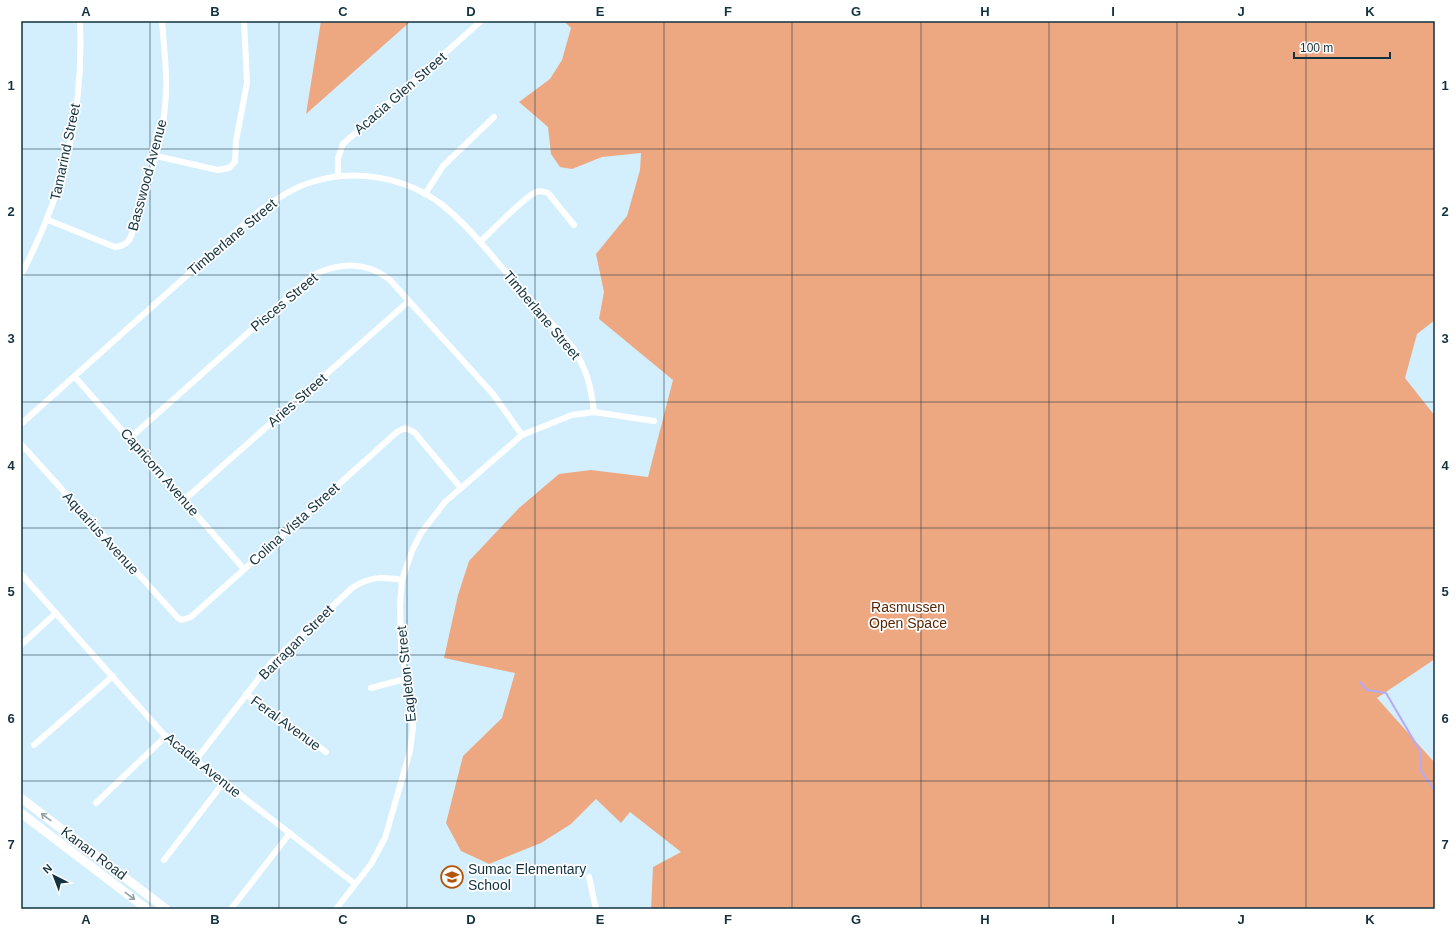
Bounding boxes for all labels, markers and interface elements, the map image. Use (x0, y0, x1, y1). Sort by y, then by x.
text: A (81, 4, 91, 19)
text: B (210, 4, 220, 19)
text: C (338, 4, 348, 19)
text: D (466, 4, 476, 19)
text: E (596, 4, 605, 19)
text: F (724, 4, 732, 19)
text: G (851, 4, 861, 19)
text: H (980, 4, 990, 19)
text: I (1111, 4, 1115, 19)
text: J (1237, 4, 1245, 19)
text: K (1365, 4, 1375, 19)
scale bar (1294, 34, 1390, 60)
text: 100 m (1300, 41, 1333, 55)
street label: Acacia Glen Street (351, 49, 449, 137)
text: 1 (7, 78, 15, 93)
text: 1 (1441, 78, 1449, 93)
street label: Tamarind Street (47, 102, 83, 202)
street label: Basswood Avenue (124, 117, 170, 233)
street label: Timberlane Street (184, 195, 280, 279)
text: 2 (7, 204, 15, 219)
text: 2 (1441, 204, 1449, 219)
street label: Timberlane Street (500, 267, 584, 363)
street label: Pisces Street (247, 269, 321, 335)
text: 3 (7, 331, 15, 346)
text: 3 (1441, 331, 1449, 346)
street label: Aries Street (264, 370, 330, 430)
street label: Capricorn Avenue (118, 425, 203, 519)
text: 4 (7, 458, 15, 473)
text: 4 (1441, 458, 1449, 473)
street label: Colina Vista Street (246, 479, 342, 569)
street label: Aquarius Avenue (60, 488, 142, 578)
text: 5 (7, 584, 15, 599)
text: 5 (1441, 584, 1449, 599)
park label: Rasmussen Open Space (869, 599, 947, 631)
street label: Barragan Street (255, 601, 337, 683)
street label: Eagleton Street (393, 625, 419, 723)
street label: Feral Avenue (248, 692, 324, 754)
text: 6 (7, 711, 15, 726)
text: 6 (1441, 711, 1449, 726)
street label: Acadia Avenue (162, 729, 244, 801)
one-way arrow (41, 813, 52, 822)
street label: Kanan Road (58, 823, 130, 883)
text: 7 (7, 837, 15, 852)
text: 7 (1441, 837, 1449, 852)
north arrow (34, 856, 74, 896)
text: N (40, 861, 54, 876)
place label: Sumac Elementary School (468, 861, 586, 893)
school or university icon: Sumac Elementary School (439, 864, 465, 890)
one-way arrow (124, 892, 135, 900)
text: A (81, 912, 91, 927)
text: B (210, 912, 220, 927)
text: C (338, 912, 348, 927)
text: D (466, 912, 476, 927)
text: E (596, 912, 605, 927)
text: F (724, 912, 732, 927)
text: G (851, 912, 861, 927)
text: H (980, 912, 990, 927)
text: I (1111, 912, 1115, 927)
text: J (1237, 912, 1245, 927)
text: K (1365, 912, 1375, 927)

